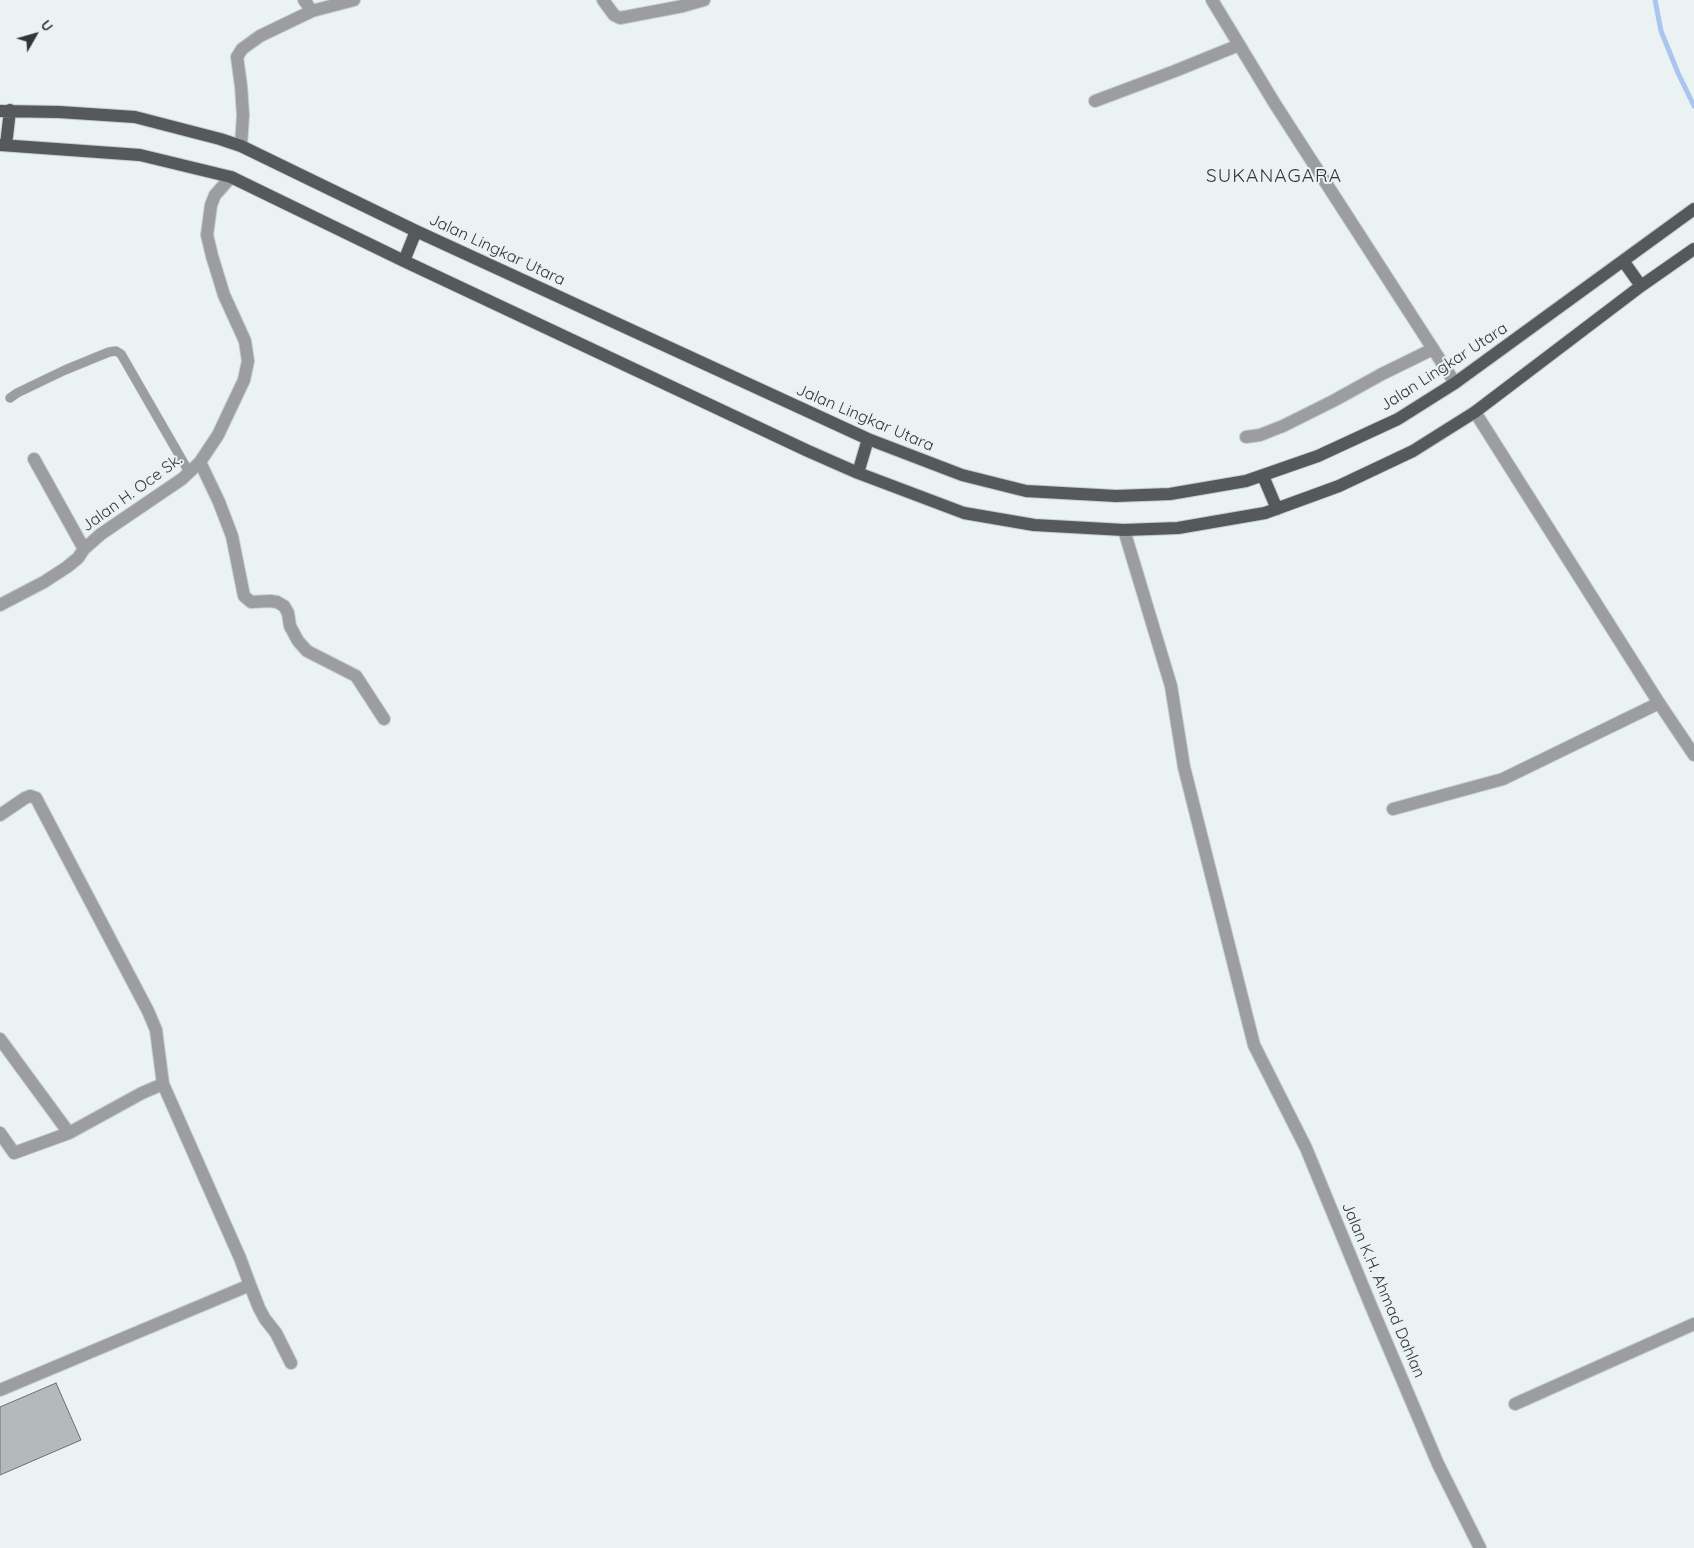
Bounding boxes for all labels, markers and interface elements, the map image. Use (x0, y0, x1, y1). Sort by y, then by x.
north arrow (10, 10, 60, 60)
text: U (37, 16, 57, 35)
district label: SUKANAGARA (1205, 165, 1343, 187)
street label: Jalan Lingkar Utara (426, 210, 568, 290)
street label: Jalan Lingkar Utara (1377, 319, 1511, 415)
street label: Jalan Lingkar Utara (793, 380, 937, 456)
street label: Jalan H. Oce Sk. (78, 450, 186, 536)
street label: Jalan K.H. Ahmad Dahlan (1337, 1199, 1429, 1381)

